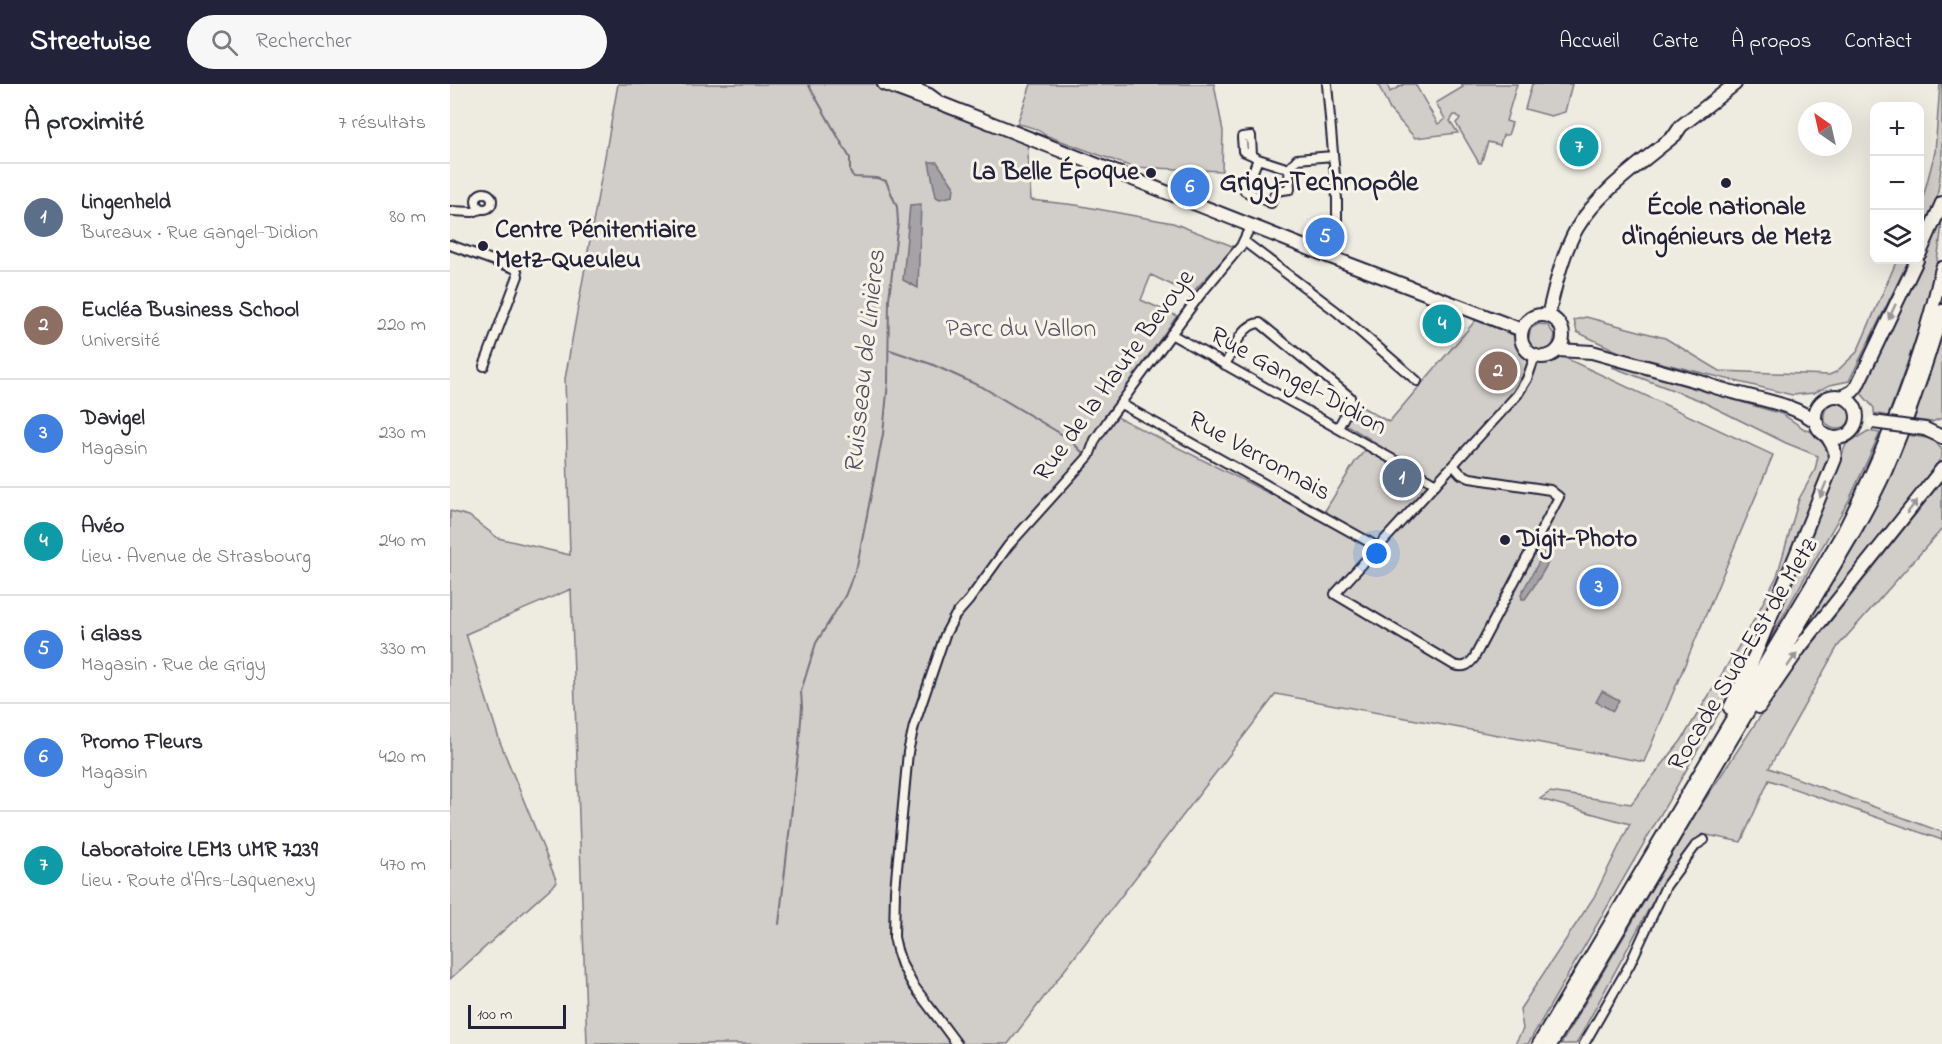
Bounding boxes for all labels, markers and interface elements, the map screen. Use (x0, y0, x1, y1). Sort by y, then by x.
search box (187, 15, 607, 69)
text: Streetwise (30, 22, 151, 63)
icon: search (208, 26, 241, 59)
text: Rechercher (256, 26, 352, 58)
text: Accueil (1559, 27, 1620, 57)
text: Carte (1653, 27, 1698, 57)
text: À propos (1731, 27, 1811, 57)
text: Contact (1844, 27, 1912, 57)
north arrow (1798, 102, 1852, 156)
map controls (1870, 102, 1924, 264)
button: + (1870, 102, 1924, 156)
text: À proximité (24, 104, 144, 142)
text: 7 résultats (338, 109, 426, 138)
pin: 7 (1560, 124, 1598, 170)
place label: La Belle Époque (972, 154, 1140, 192)
button: − (1870, 156, 1924, 210)
district label: Grigy-Technopôle (1220, 163, 1420, 205)
pin: 6 (1170, 164, 1210, 210)
marker: La Belle Époque (1144, 166, 1158, 180)
marker: École nationale d'ingénieurs de Metz (1719, 176, 1733, 190)
text: Lingenheld (81, 187, 171, 219)
place label: École nationale d'ingénieurs de Metz (1621, 189, 1832, 258)
text: 1 (40, 203, 47, 232)
text: 80 m (389, 203, 426, 232)
button: layers (1870, 210, 1924, 264)
place label: Centre Pénitentiaire Metz-Queuleu (495, 212, 698, 280)
pin: 5 (1306, 214, 1344, 260)
text: Bureaux · Rue Gangel-Didion (81, 219, 318, 248)
marker: Centre Pénitentiaire Metz-Queuleu (476, 239, 490, 253)
water label: Ruisseau de Linières (835, 248, 897, 476)
street label: Rue de la Haute Bevoye (1025, 262, 1205, 490)
text: Eucléa Business School (81, 295, 299, 327)
pin: 4 (1422, 302, 1462, 346)
one-way arrow (1887, 304, 1896, 321)
text: 2 (39, 311, 48, 340)
text: 220 m (377, 311, 426, 340)
park label: Parc du Vallon (946, 311, 1096, 349)
street label: Rue Gangel-Didion (1202, 318, 1394, 446)
text: Université (81, 327, 160, 356)
pin: 2 (1478, 348, 1518, 394)
street label: Rue Verronnais (1181, 402, 1337, 512)
text: Davigel (81, 403, 145, 435)
text: 3 (39, 419, 48, 448)
text: 230 m (379, 419, 426, 448)
text: Magasin (81, 435, 147, 464)
pin: 1 (1382, 456, 1422, 500)
one-way arrow (1818, 481, 1827, 499)
one-way arrow (1905, 499, 1917, 514)
text: Avéo (81, 511, 124, 543)
place label: Digit-Photo (1516, 521, 1637, 560)
text: 4 (39, 527, 48, 556)
text: 240 m (379, 527, 426, 556)
street label: Rocade Sud-Est de Metz (1659, 531, 1829, 779)
marker: Digit-Photo (1498, 533, 1512, 547)
your location (1362, 539, 1391, 568)
text: Lieu · Avenue de Strasbourg (81, 543, 311, 572)
pin: 3 (1580, 564, 1618, 610)
text: i Glass (81, 619, 142, 651)
text: 5 (38, 635, 49, 664)
text: 330 m (380, 635, 426, 664)
text: Magasin · Rue de Grigy (81, 651, 266, 680)
one-way arrow (1786, 652, 1797, 668)
text: Promo Fleurs (81, 727, 203, 759)
text: 6 (39, 743, 48, 772)
text: 420 m (379, 743, 426, 772)
text: Magasin (81, 759, 147, 788)
text: Laboratoire LEM3 UMR 7239 (81, 835, 318, 867)
text: 7 (39, 851, 48, 880)
text: 470 m (380, 851, 426, 880)
text: Lieu · Route d'Ars-Laquenexy (81, 867, 315, 896)
scale bar (468, 1002, 566, 1030)
text: 100 m (477, 1003, 512, 1027)

